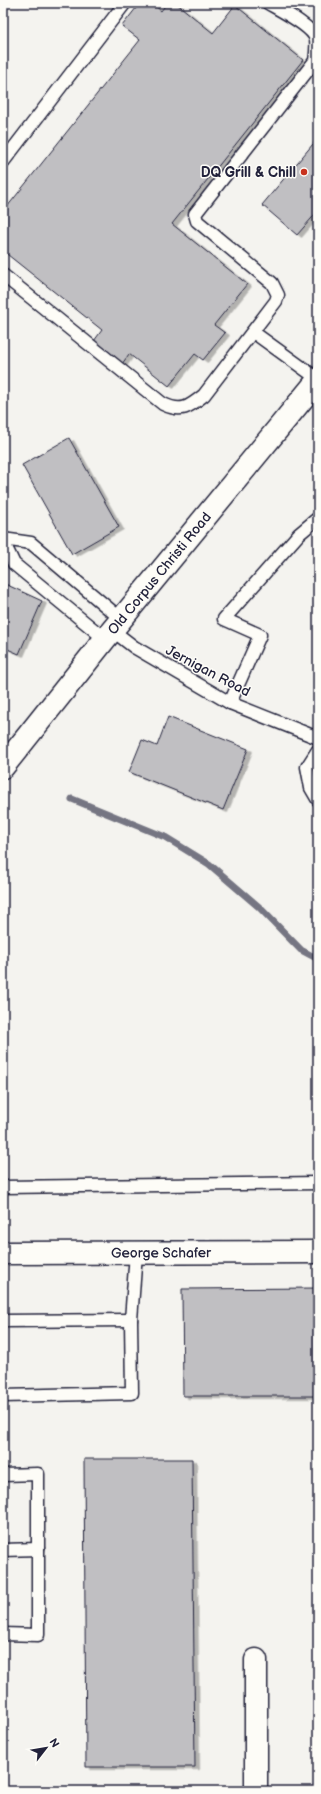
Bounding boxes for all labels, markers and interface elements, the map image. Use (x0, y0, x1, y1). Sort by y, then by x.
place label: DQ Grill & Chill (201, 164, 296, 181)
marker: DQ Grill & Chill (299, 167, 309, 177)
street label: Old Corpus Christi Road (104, 509, 214, 638)
street label: Jernigan Road (163, 642, 253, 700)
street label: George Schafer (111, 1244, 212, 1261)
north arrow (26, 1728, 66, 1768)
text: N (46, 1736, 62, 1750)

